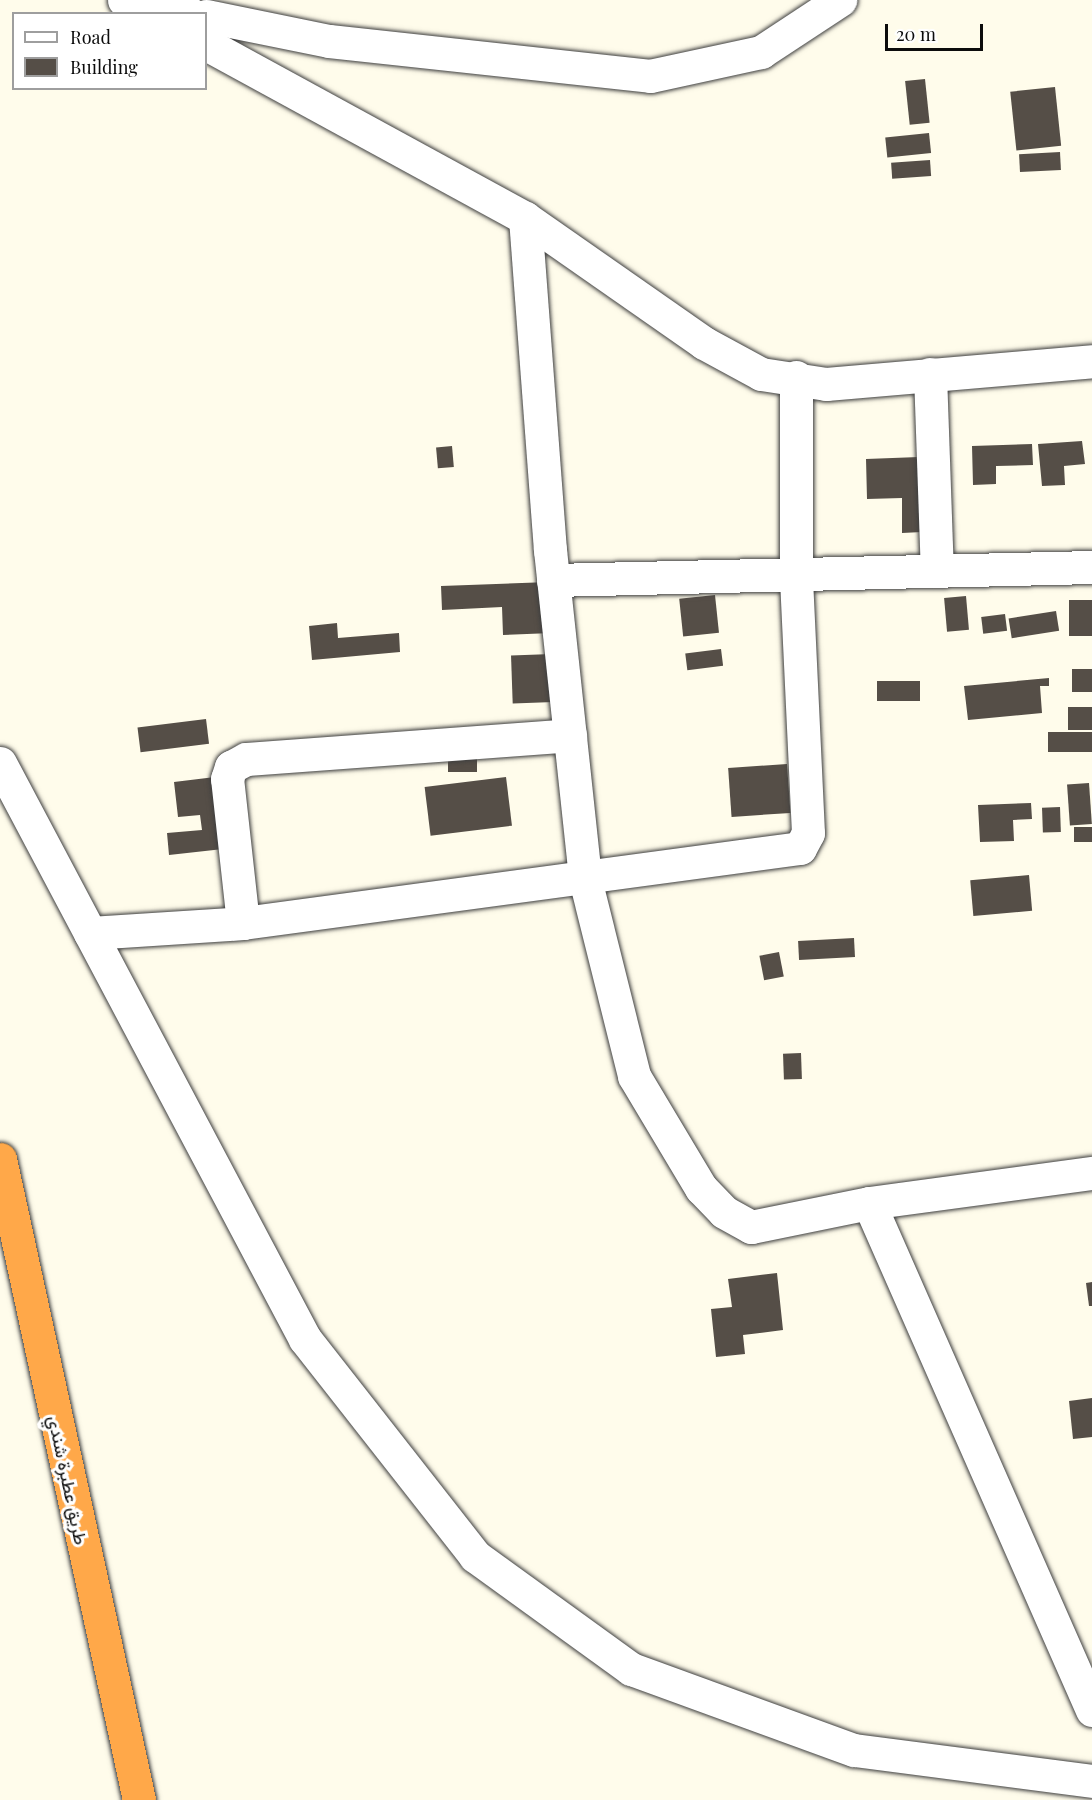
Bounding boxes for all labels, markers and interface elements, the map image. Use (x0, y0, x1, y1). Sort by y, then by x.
legend (12, 12, 207, 90)
scale bar (888, 12, 986, 50)
text: 20 m (896, 22, 936, 46)
text: Road (70, 25, 111, 49)
text: Building (70, 55, 138, 79)
street label: طريق عطبرة شندي (44, 1414, 92, 1546)

